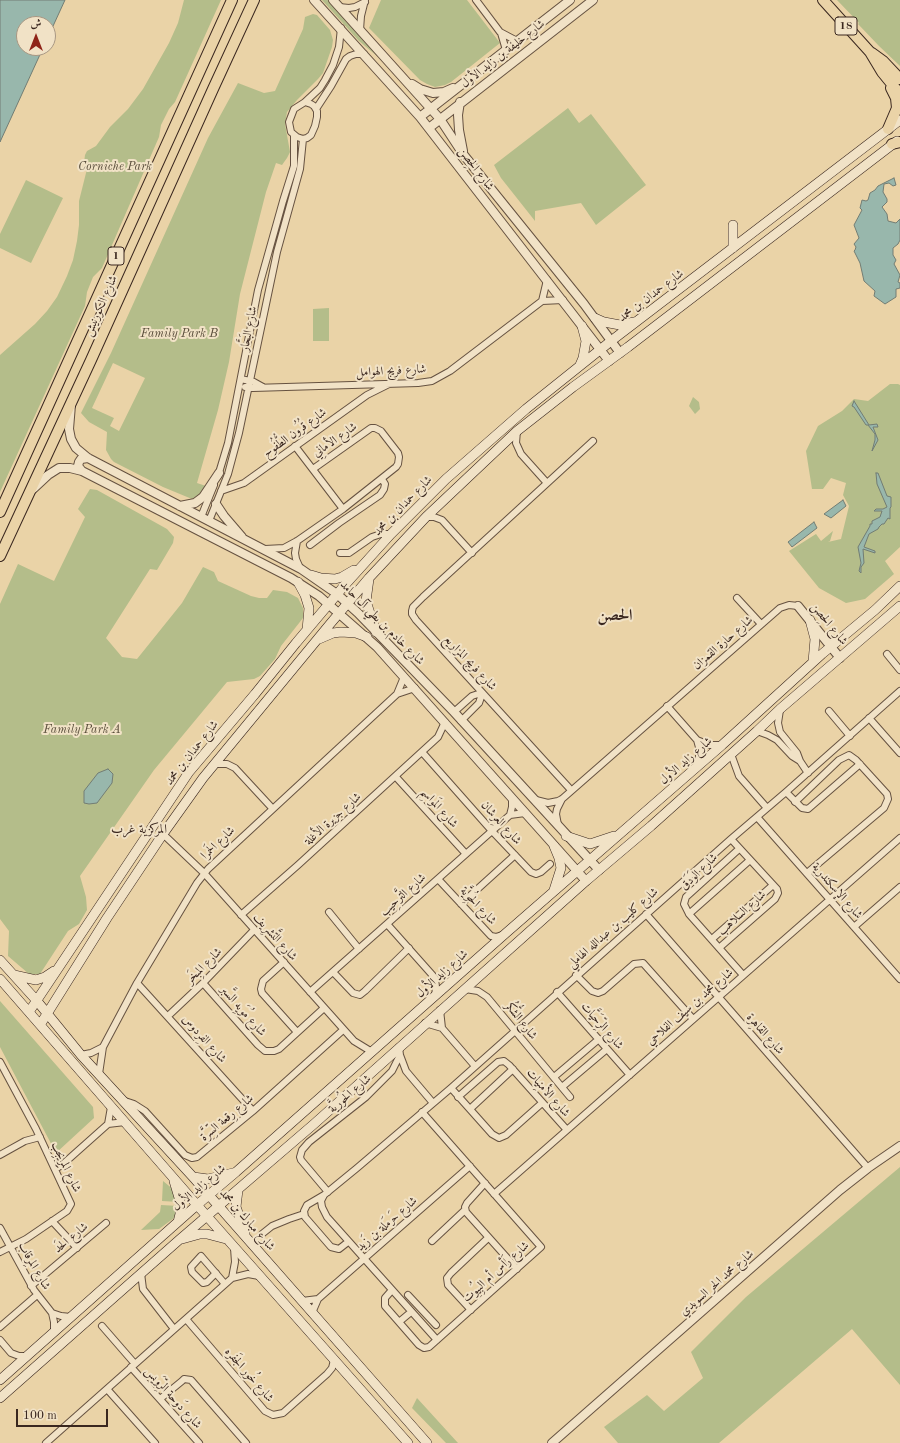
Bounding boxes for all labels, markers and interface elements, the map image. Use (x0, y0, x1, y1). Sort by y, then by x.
north arrow (16, 16, 56, 56)
street label: شارع خليفة بن زايد الأول (458, 17, 548, 91)
road number: 18 (835, 17, 857, 35)
text: ش (31, 19, 41, 30)
street label: شارع الحِصن (455, 145, 497, 193)
park label: Corniche Park (78, 160, 152, 174)
road number: 1 (108, 247, 124, 265)
street label: شارع حمدان بن محمد (615, 267, 687, 325)
street label: شارع الكورنيش (81, 273, 121, 339)
street label: شارع البَحَّار (238, 305, 260, 353)
park label: Family Park B (141, 327, 217, 341)
street label: شارع فريج الهوامل (356, 362, 426, 380)
street label: شارع قُرُون الطُّفُوح (261, 405, 329, 461)
street label: شارع الأمانِي (310, 420, 360, 460)
street label: شارع حمدان بن محمد (371, 473, 435, 539)
street label: شارع خادم بن بطي آل حامد (337, 578, 427, 668)
street label: شارع الحِصن (808, 600, 850, 648)
district label: الحصن (598, 606, 632, 626)
street label: شارع حارة القمزان (690, 613, 756, 673)
street label: شارع فريج المزاريع (441, 632, 499, 694)
street label: شارع حمدان بن محمد (162, 718, 222, 788)
park label: Family Park A (43, 723, 121, 737)
street label: شارع زايد الأول (657, 734, 715, 788)
street label: شارع المَواسِم (417, 785, 461, 831)
street label: شارع جزيرة الأغلة (302, 790, 364, 848)
street label: شارع العِرشان (478, 798, 524, 848)
district label: المركزية غرب (111, 822, 167, 838)
street label: شارع الحَمرا (198, 823, 238, 863)
street label: شارع الوَدَق (677, 851, 721, 893)
street label: شارع الإسكندرية (809, 860, 865, 922)
street label: شارع التَّرحِيب (377, 871, 429, 919)
street label: شارع الحُوِيَّة (457, 884, 499, 928)
street label: شارع كليب بن عبدالله الهاملي (565, 885, 661, 971)
street label: شارع السلاهب (715, 888, 769, 938)
street label: شارع التَّشرِيف (250, 910, 300, 964)
street label: شارع المِبخَر (183, 945, 225, 987)
street label: شارع زايد الأول (413, 947, 471, 1001)
street label: شارع محمد بن سيف الفلاحي (644, 965, 736, 1049)
street label: شارع مُوَيِه السَّبر (217, 983, 269, 1039)
street label: شارع الشُّكُر (502, 999, 540, 1043)
street label: شارع الرِّحَيَّات (578, 1000, 626, 1052)
street label: شارع القاهِرة (743, 1010, 787, 1058)
street label: شارع الفِردوس (179, 1012, 229, 1066)
street label: شارع الأمنِيات (523, 1066, 573, 1120)
street label: شارع الحُوريَّة (326, 1072, 374, 1116)
street label: شارع رِقعة السِّرَّة (197, 1092, 257, 1144)
street label: شارع المِرِيجِب (48, 1139, 84, 1195)
street label: شارع زايد الأول (169, 1162, 229, 1214)
street label: شارع مبارك بن محمد (216, 1186, 278, 1254)
street label: شارع حَرمَلة بن زَيد (354, 1194, 420, 1254)
street label: شارع الحَد (51, 1220, 91, 1256)
street label: شارع رَأس أم البِيُوت (460, 1238, 532, 1306)
street label: شارع المِرقاب (15, 1240, 53, 1292)
street label: شارع محمد الحر السويدي (677, 1247, 757, 1319)
street label: شارع خُور الجَفره (221, 1345, 277, 1405)
street label: شارع دَوحة الرِّوَيس (141, 1364, 205, 1432)
scale bar (18, 1401, 110, 1427)
text: 100 m (23, 1410, 57, 1422)

